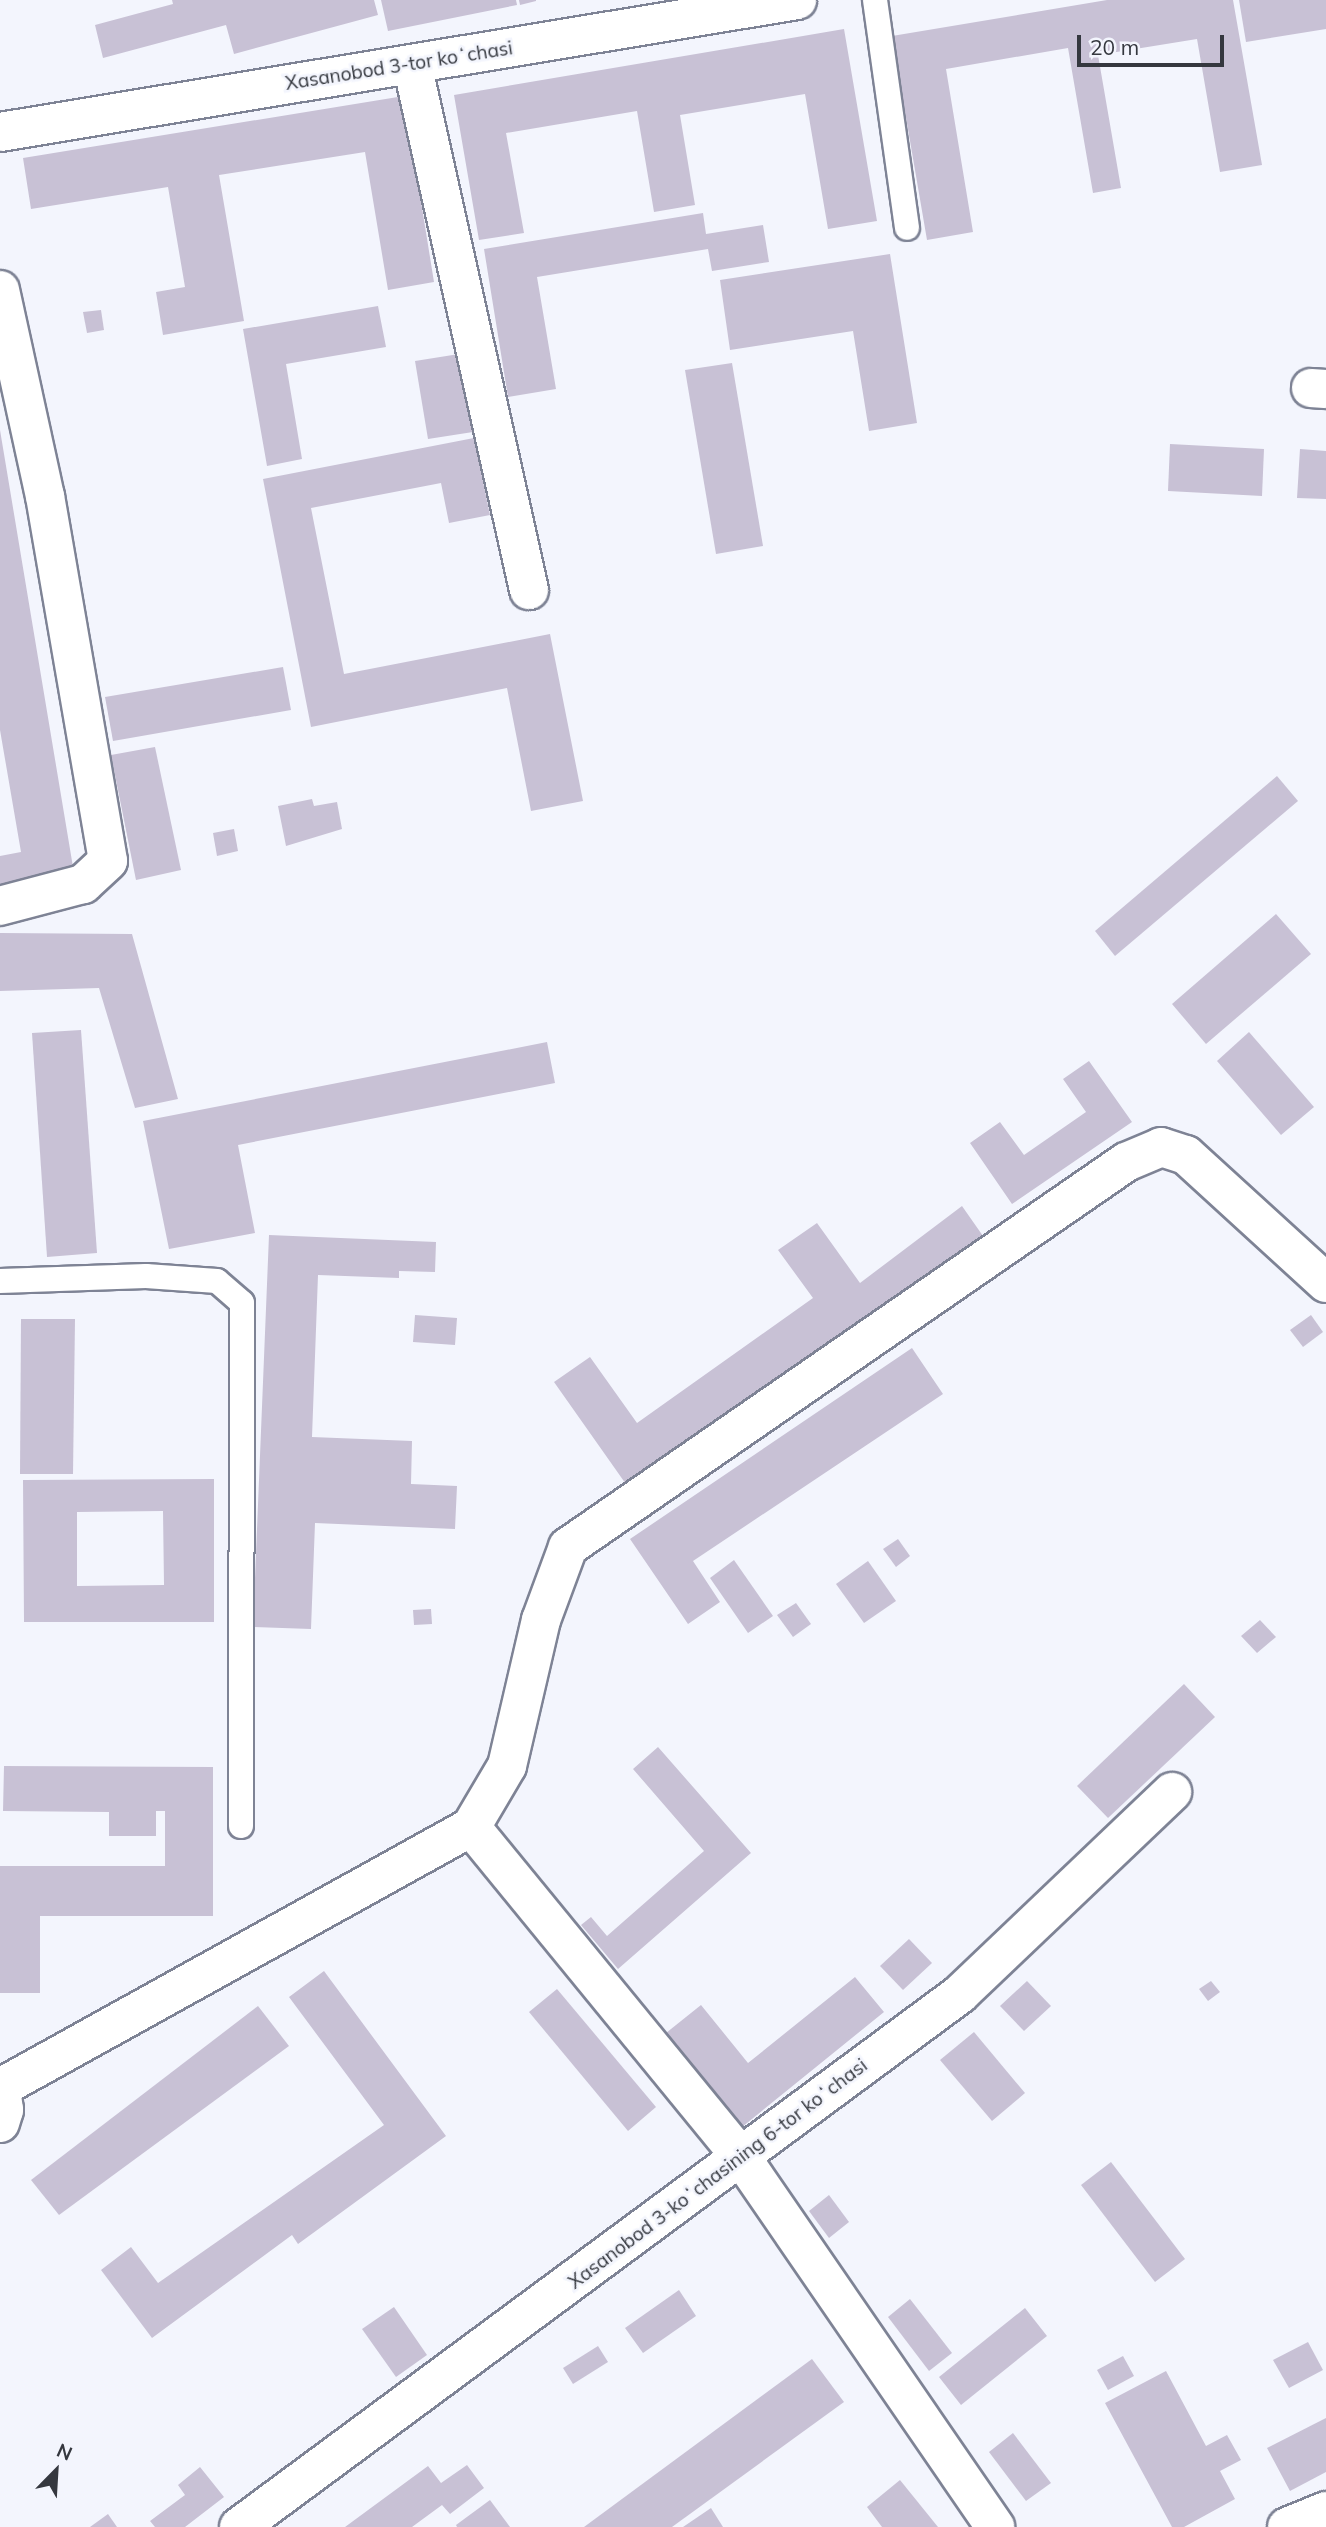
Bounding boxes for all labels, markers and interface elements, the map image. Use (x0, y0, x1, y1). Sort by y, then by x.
scale bar (1081, 21, 1228, 65)
text: 20 m (1090, 34, 1139, 60)
street label: Xasanobod 3-tor koʻchasi (284, 37, 514, 95)
street label: Xasanobod 3-koʻchasining 6-tor koʻchasi (564, 2054, 872, 2294)
north arrow (21, 2436, 91, 2506)
text: N (53, 2438, 76, 2466)

